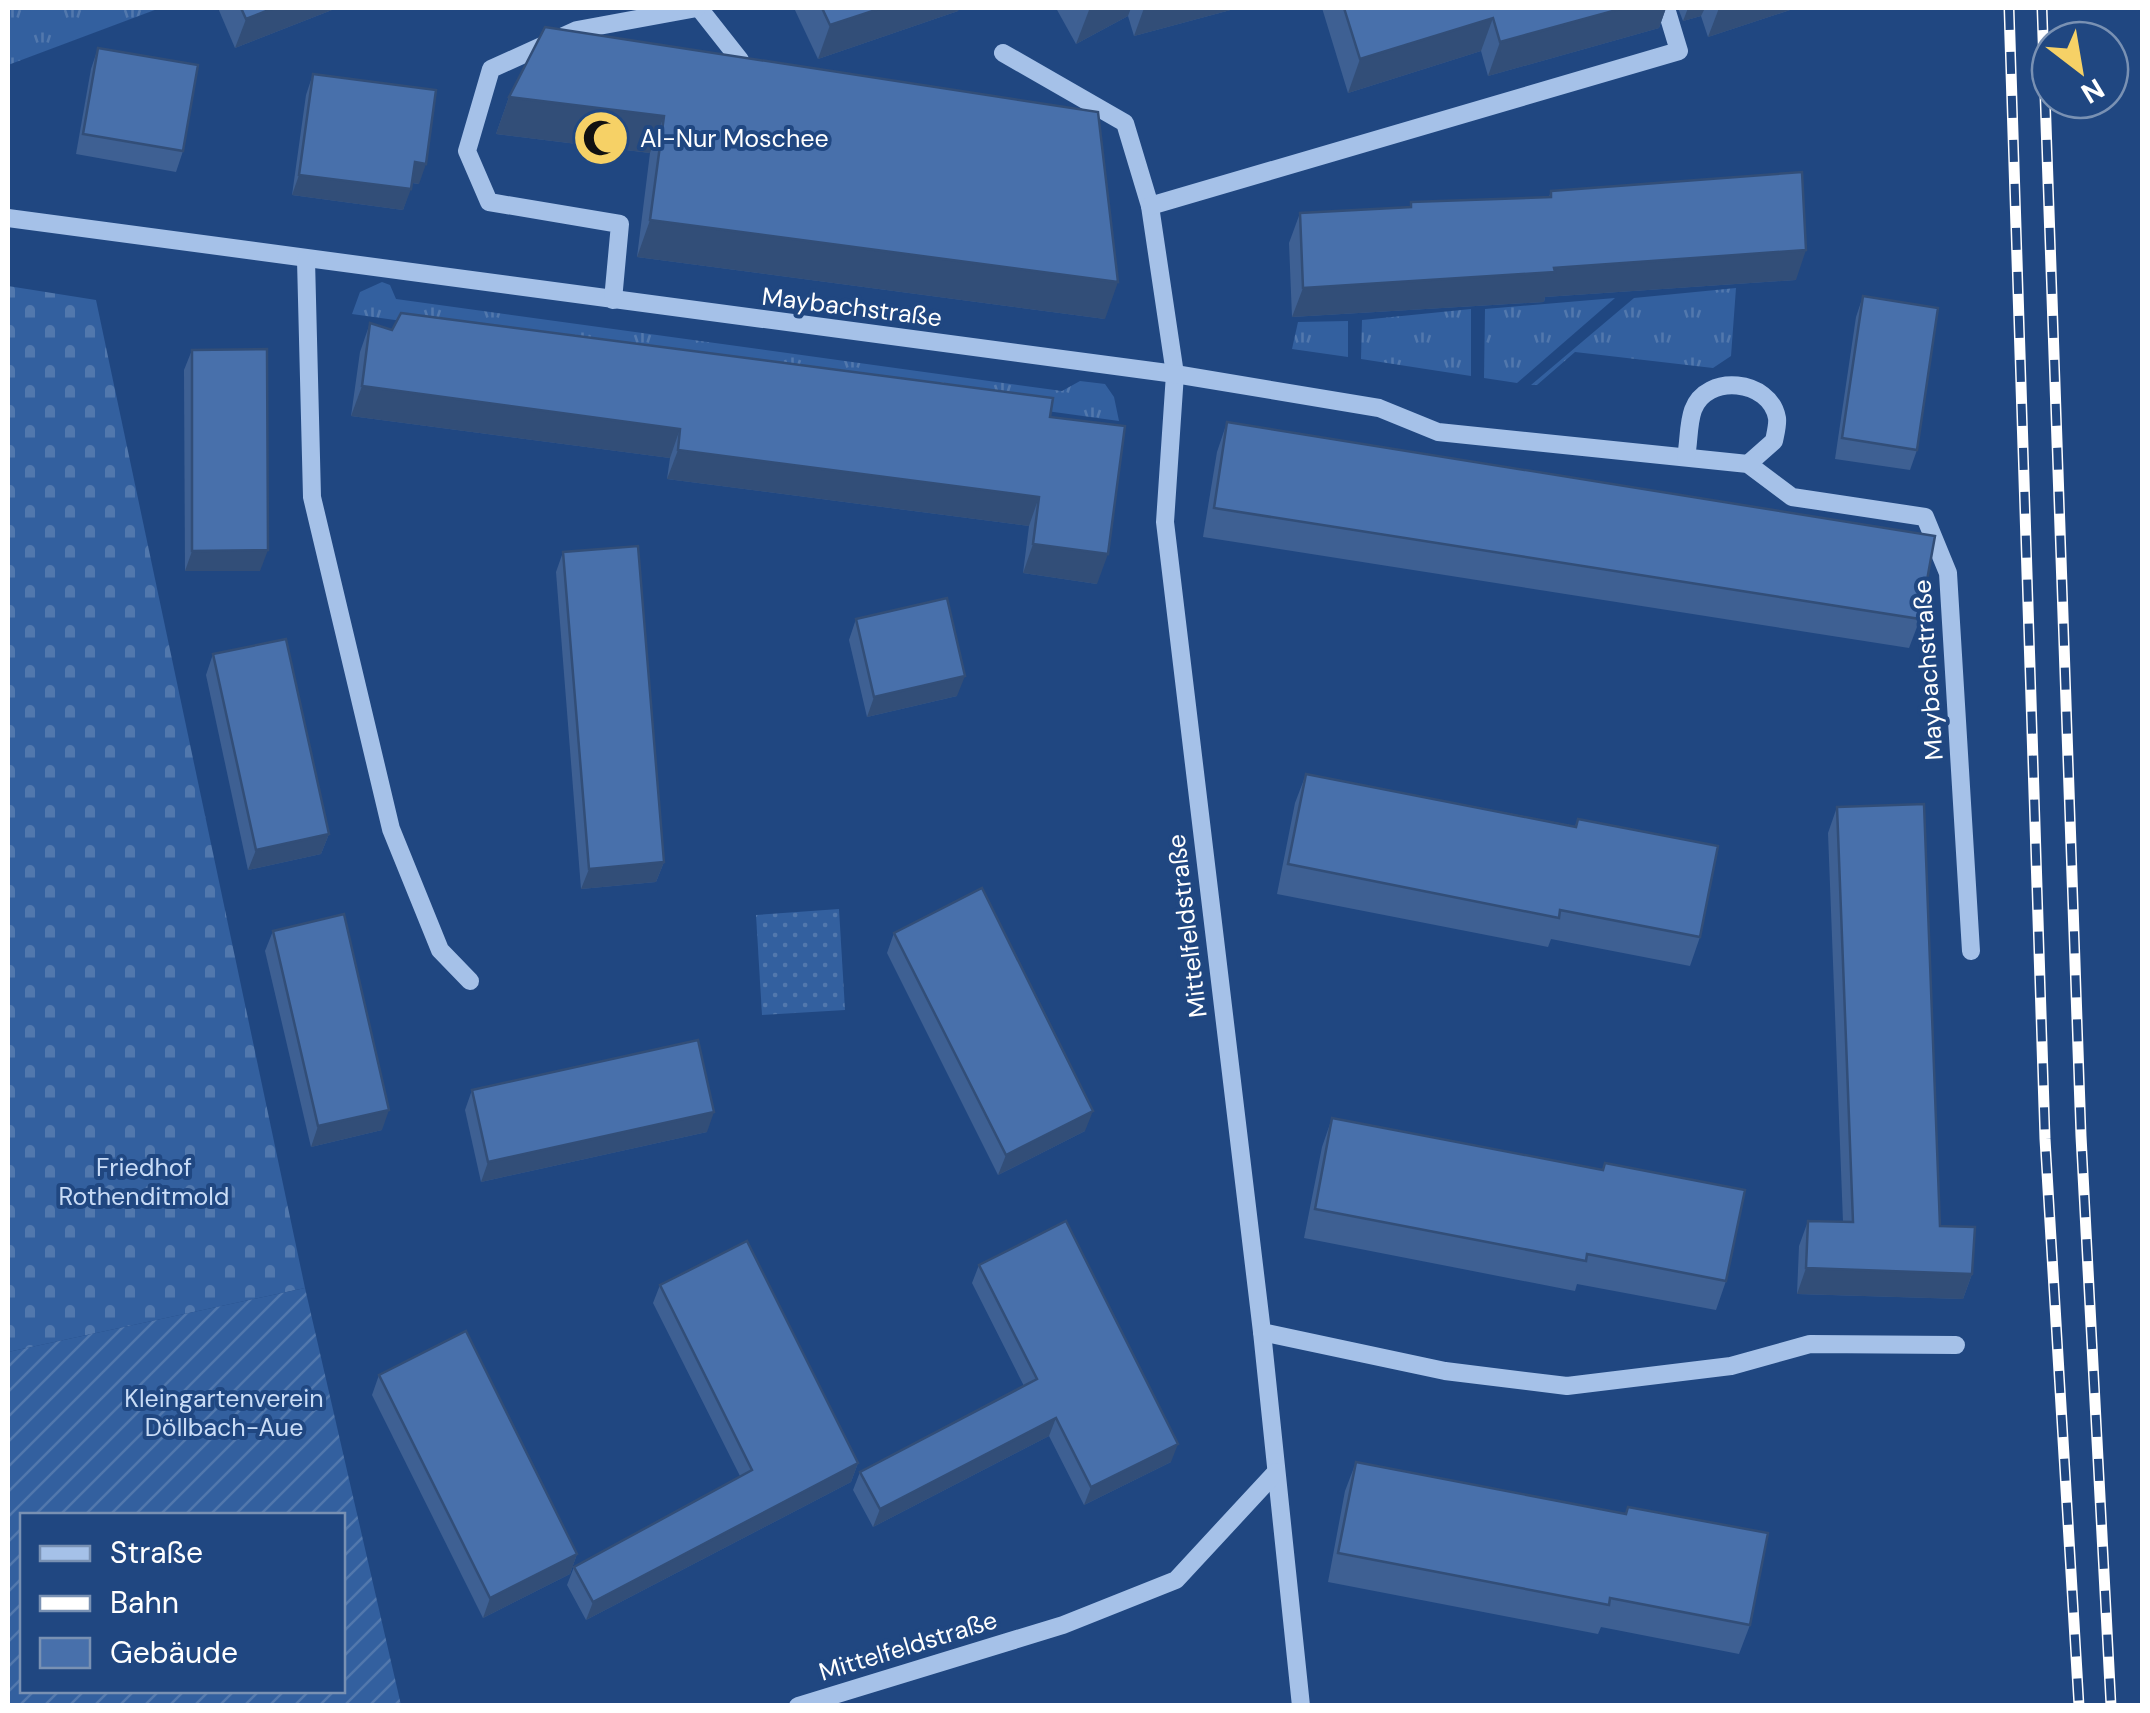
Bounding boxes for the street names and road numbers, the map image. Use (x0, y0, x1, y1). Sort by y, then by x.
street label: Maybachstraße (760, 280, 944, 334)
street label: Maybachstraße (1905, 579, 1951, 761)
street label: Mittelfeldstraße (1159, 832, 1215, 1020)
street label: Mittelfeldstraße (815, 1603, 1001, 1689)

